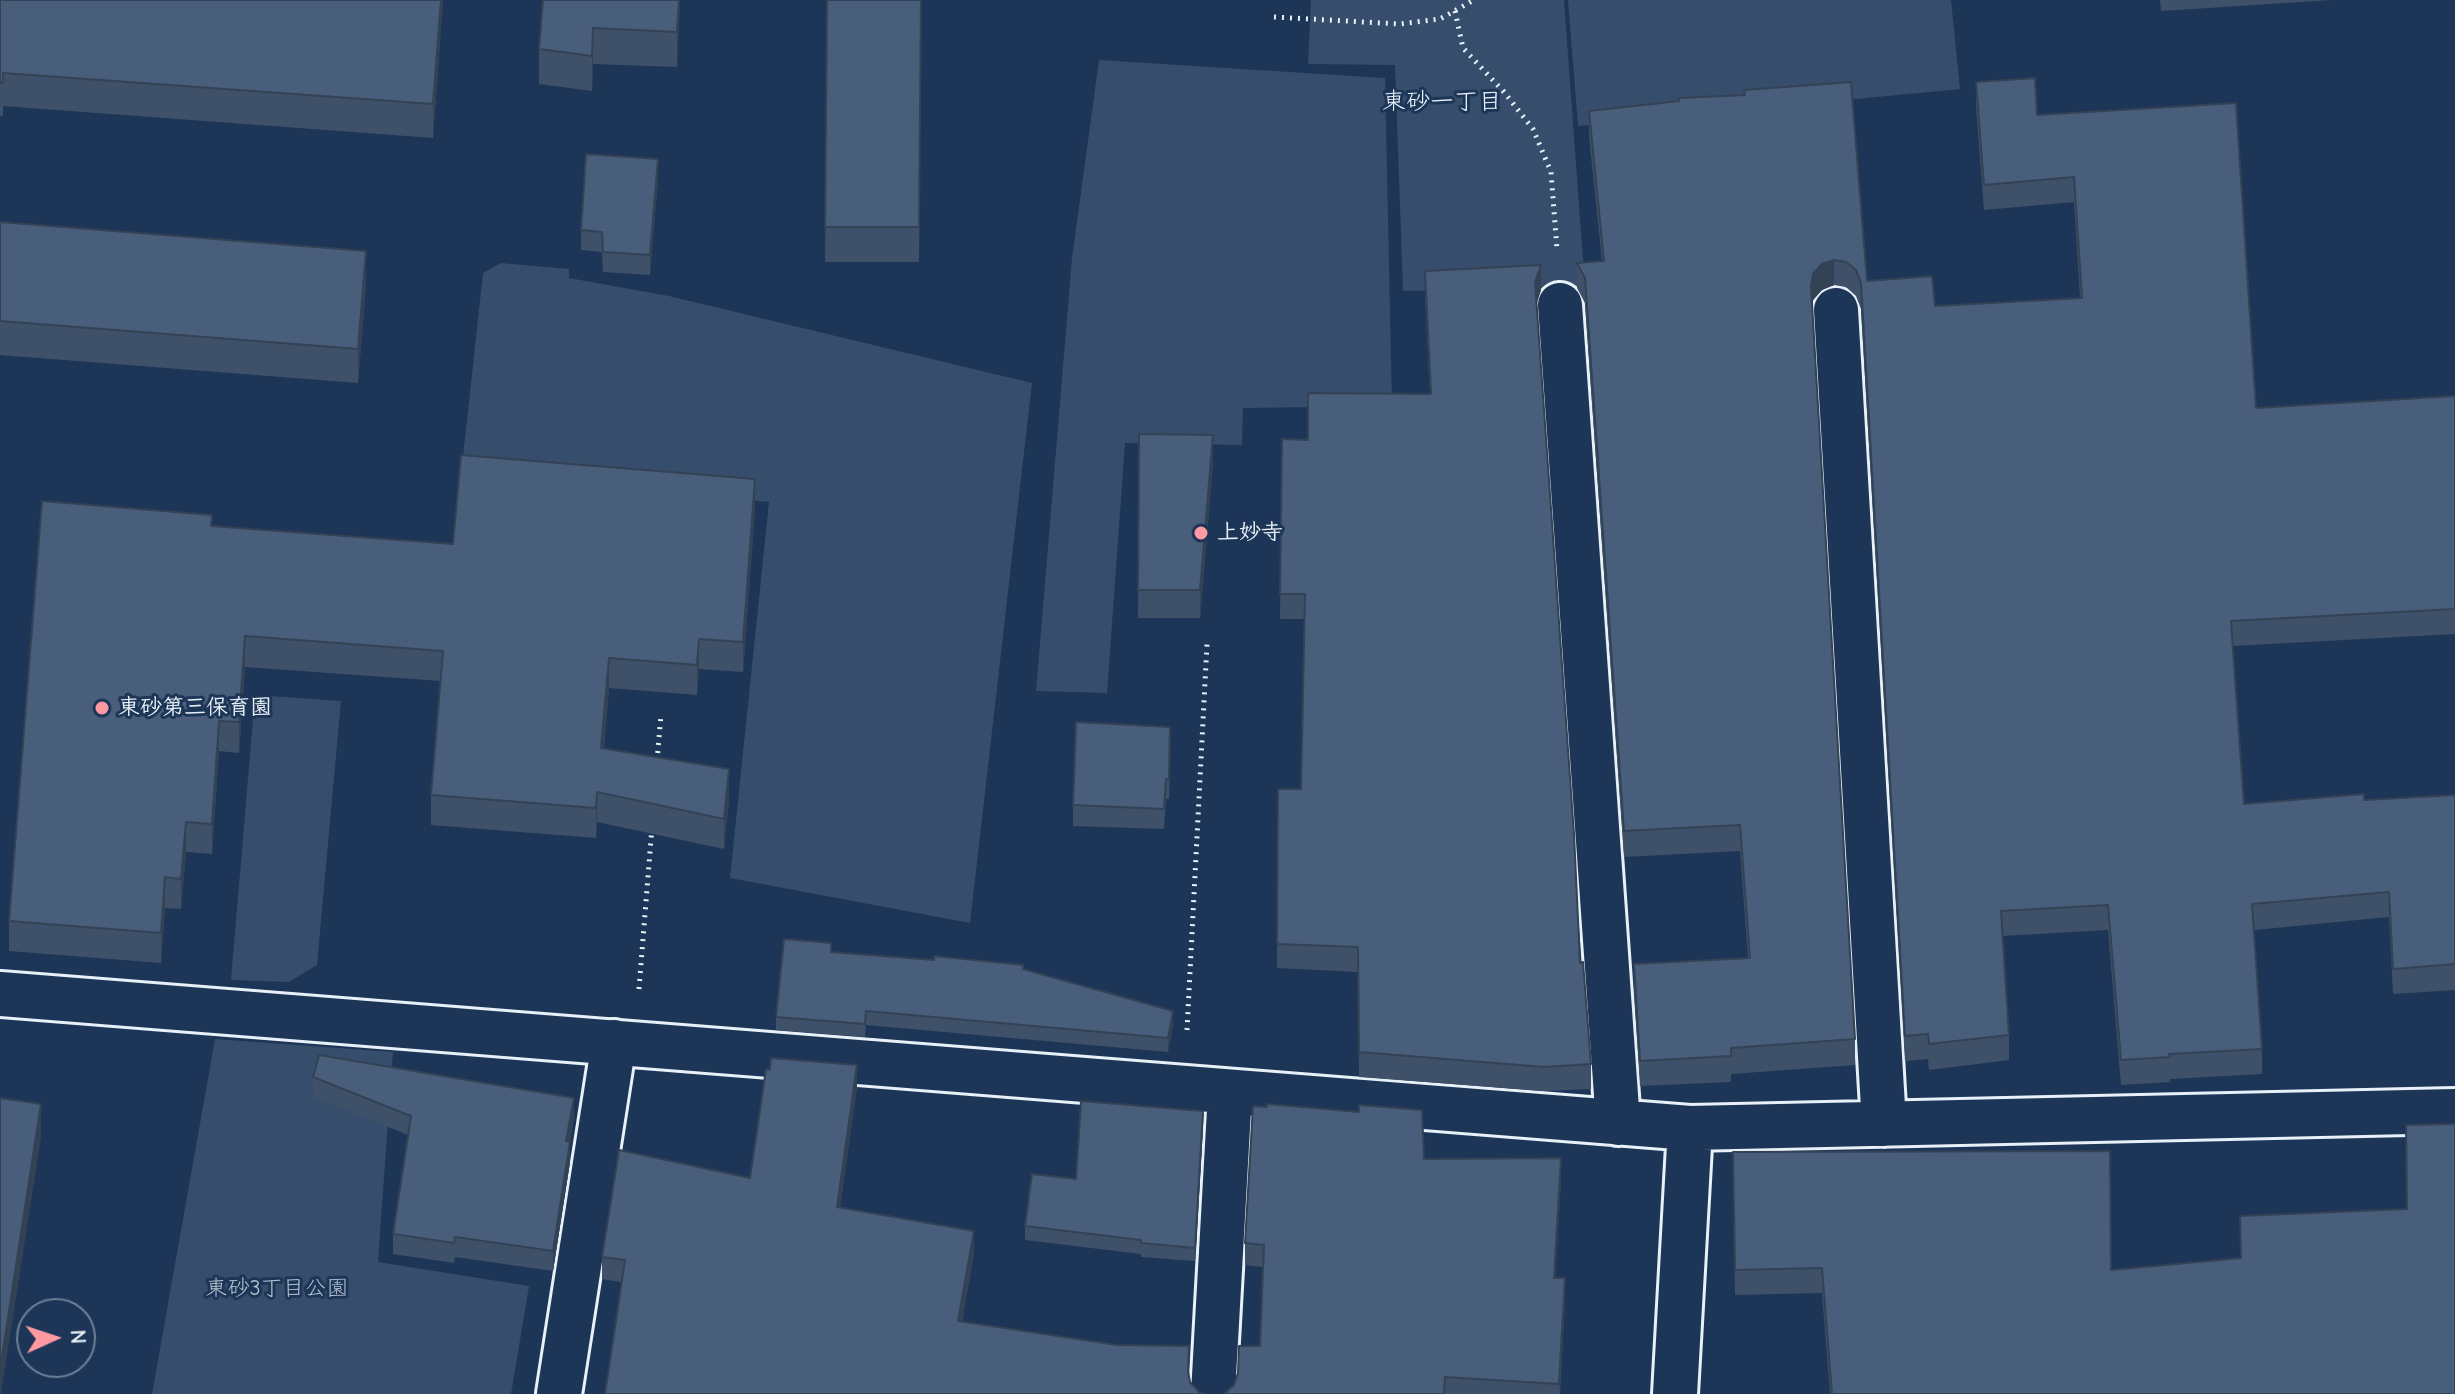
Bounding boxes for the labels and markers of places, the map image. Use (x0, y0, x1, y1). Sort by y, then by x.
place label: 上妙寺 (1217, 520, 1283, 546)
marker: 上妙寺 (1192, 524, 1210, 542)
place label: 東砂第三保育園 (118, 695, 272, 721)
marker: 東砂第三保育園 (93, 699, 111, 717)

